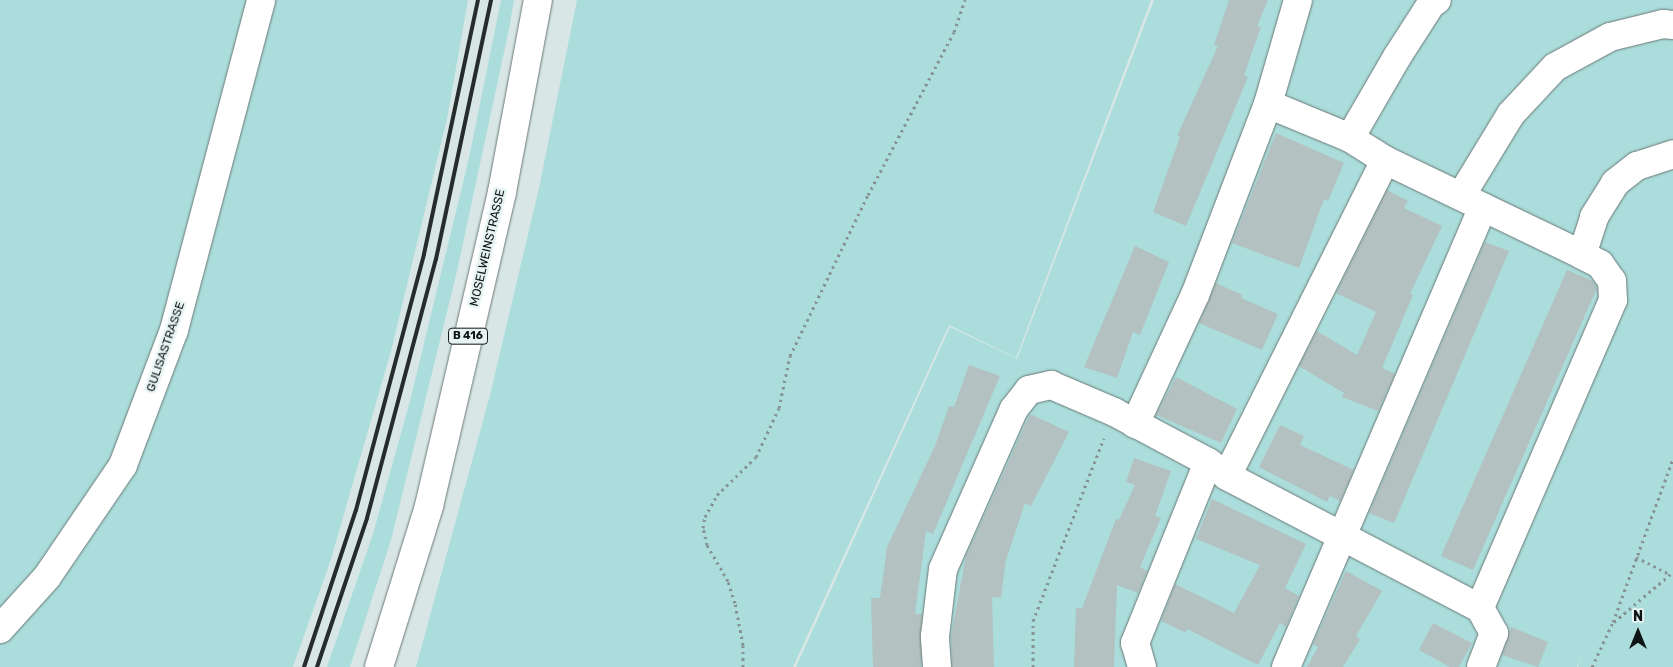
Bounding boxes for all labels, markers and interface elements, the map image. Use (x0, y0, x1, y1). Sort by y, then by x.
street label: MOSELWEINSTRASSE (468, 188, 508, 308)
street label: GULISASTRASSE (144, 300, 188, 394)
road number: B 416 (448, 328, 488, 344)
north arrow (1613, 607, 1663, 657)
text: N (1633, 608, 1643, 625)

